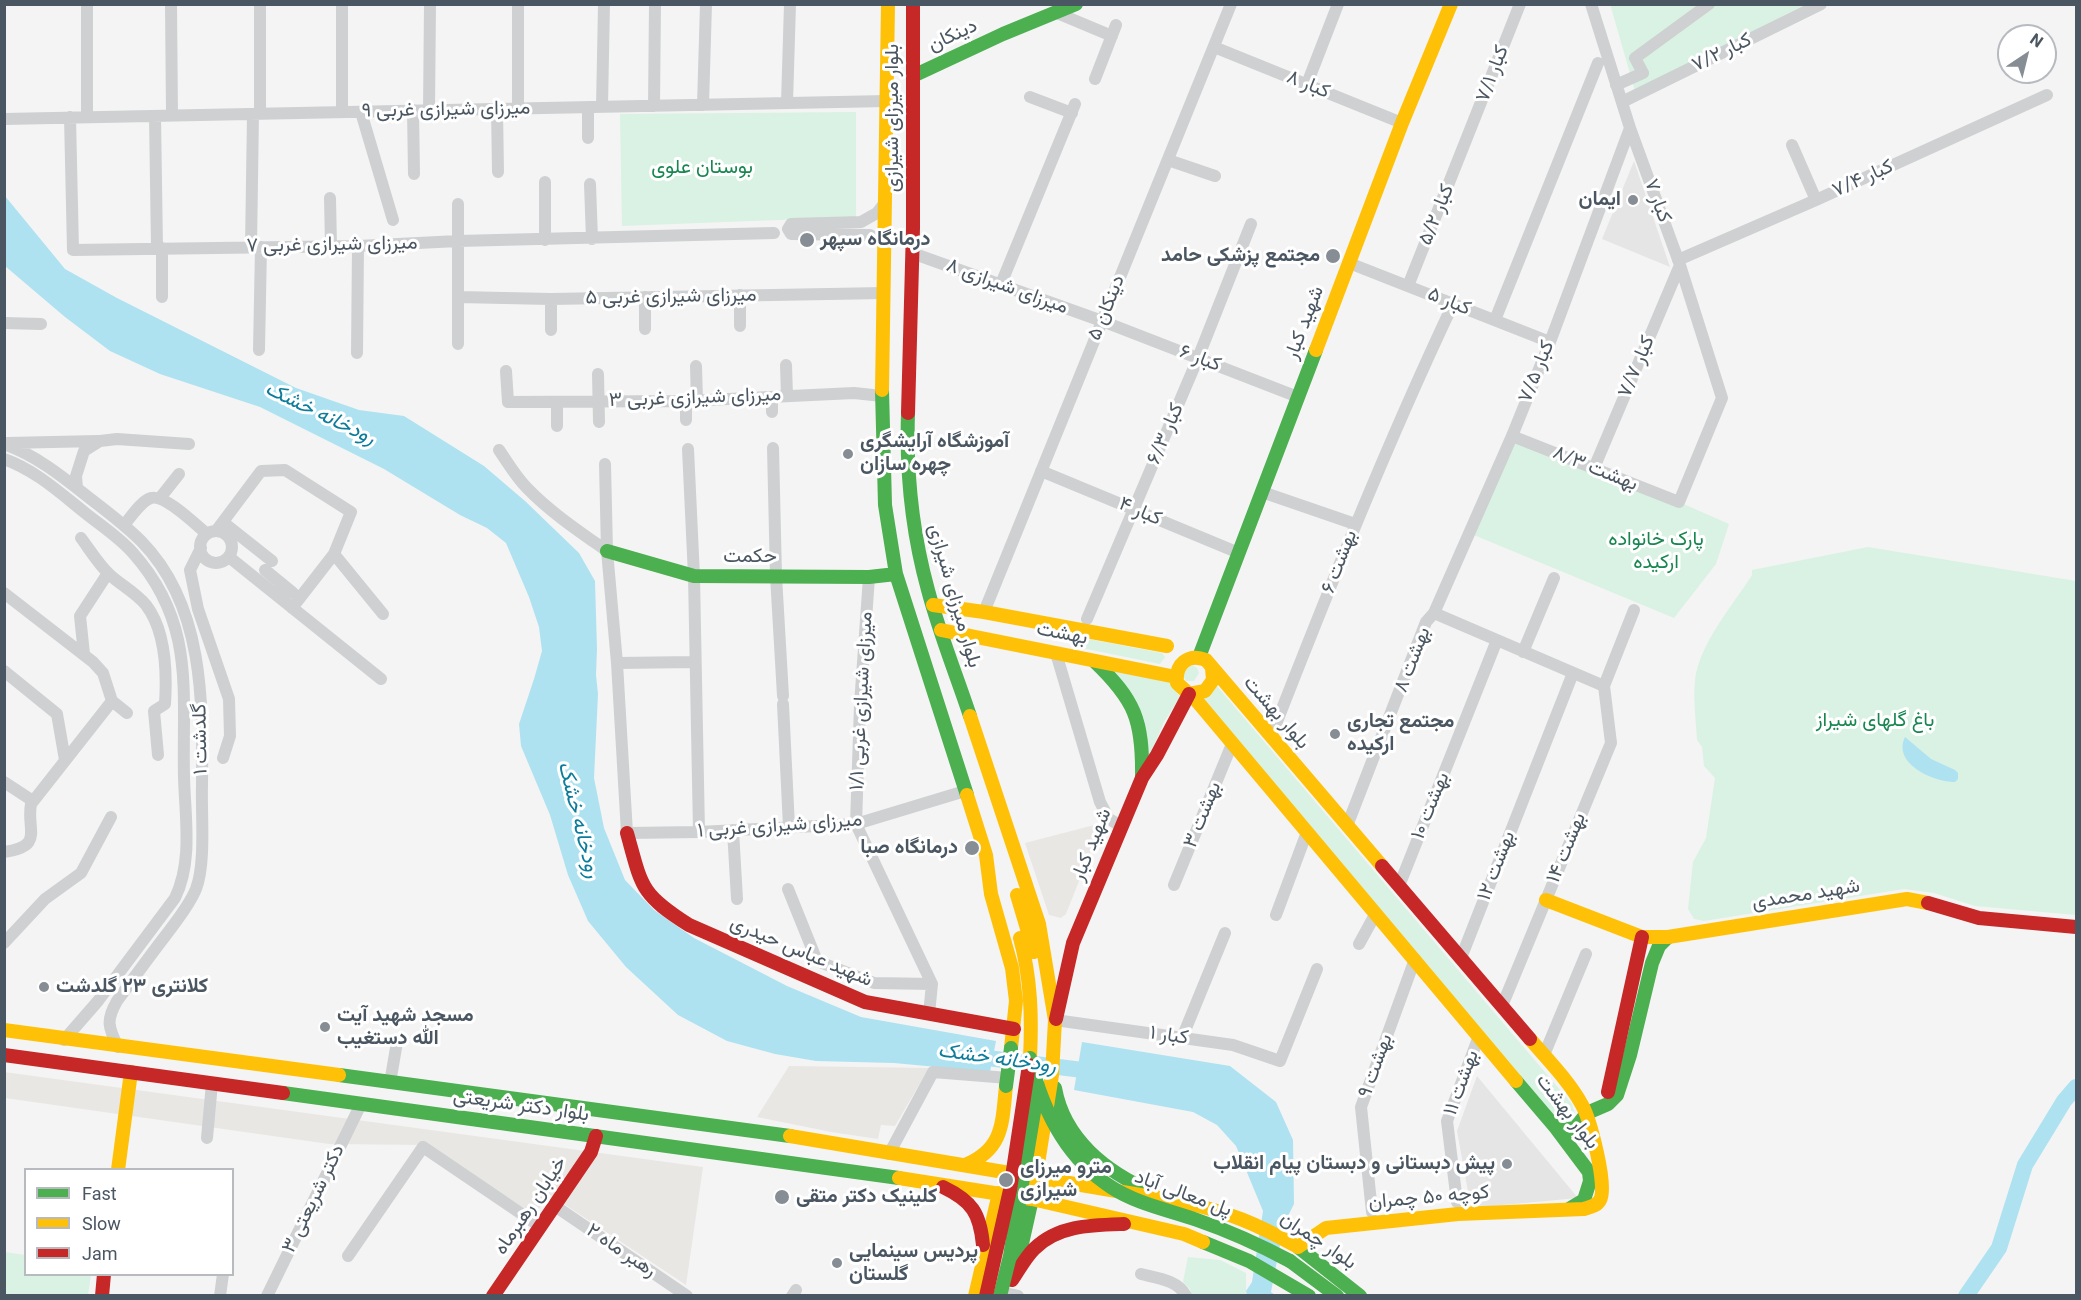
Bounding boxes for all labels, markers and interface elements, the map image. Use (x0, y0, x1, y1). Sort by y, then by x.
street label: دینکان (925, 14, 981, 58)
north arrow (1997, 24, 2057, 84)
street label: ۷/۲ کبار (1688, 28, 1756, 78)
text: N (2026, 29, 2047, 52)
street label: ۷/۱ کبار (1471, 42, 1515, 106)
street label: بلوار میرزای شیرازی (881, 44, 905, 192)
street label: ۸ کبار (1283, 66, 1333, 104)
street label: میرزای شیرازی غربی ۹ (361, 97, 531, 123)
street label: ۷/۴ کبار (1829, 155, 1897, 203)
park label: بوستان علوی (651, 156, 753, 180)
street label: ۷ کبار (1638, 176, 1676, 226)
street label: ۵/۲ کبار (1414, 181, 1460, 249)
place label: ایمان (1579, 188, 1621, 212)
marker: ایمان (1626, 193, 1640, 207)
place label: درمانگاه سپهر (820, 228, 931, 252)
marker: درمانگاه سپهر (798, 231, 816, 249)
street label: ۷ میرزای شیرازی غربی (246, 232, 418, 258)
place label: مجتمع پزشکی حامد (1161, 244, 1320, 268)
marker: مجتمع پزشکی حامد (1324, 247, 1342, 265)
street label: ۸ میرزای شیرازی (943, 254, 1071, 320)
street label: ۵ دینکان (1083, 272, 1131, 344)
street label: شهید کبار (1280, 283, 1330, 363)
street label: ۵ کبار (1424, 283, 1474, 321)
street label: ۵ میرزای شیرازی غربی (585, 284, 757, 310)
street label: ۷/۷ کبار (1613, 333, 1661, 401)
street label: ۷/۵ کبار (1514, 338, 1560, 406)
street label: ۶ کبار (1176, 340, 1224, 378)
water label: رودخانه خشک (261, 376, 379, 452)
street label: ۳ میرزای شیرازی غربی (608, 383, 782, 413)
street label: ۶/۳ کبار (1142, 400, 1190, 468)
place label: آموزشگاه آرایشگری چهره سازان (860, 430, 1009, 477)
street label: بهشت ۸/۳ (1549, 441, 1641, 497)
marker: آموزشگاه آرایشگری چهره سازان (841, 447, 855, 461)
street label: ۴ کبار (1115, 492, 1165, 532)
street label: بلوار میرزای شیرازی (922, 521, 986, 671)
street label: ۶ بهشت (1317, 527, 1363, 597)
park label: پارک خانواده ارکیده (1608, 528, 1704, 575)
street label: حکمت (723, 545, 777, 569)
street label: ۱/۱ میرزای شیرازی غربی (845, 611, 879, 791)
street label: بهشت (1035, 617, 1089, 651)
street label: ۸ بهشت (1390, 624, 1436, 696)
street label: بلوار بهشت (1238, 672, 1314, 754)
street label: گلدشت ۱ (188, 703, 214, 775)
park label: باغ گلهای شیراز (1816, 709, 1934, 733)
place label: مجتمع تجاری ارکیده (1347, 710, 1454, 757)
marker: مجتمع تجاری ارکیده (1328, 727, 1342, 741)
water label: رودخانه خشک (551, 759, 605, 881)
street label: ۱۰ بهشت (1407, 769, 1455, 843)
street label: ۳ بهشت (1179, 778, 1227, 852)
street label: شهید کبار (1067, 805, 1117, 885)
street label: ۱ میرزای شیرازی غربی (697, 808, 863, 844)
street label: ۱۴ بهشت (1542, 809, 1592, 887)
street label: ۱۲ بهشت (1473, 828, 1521, 904)
place label: درمانگاه صبا (860, 836, 958, 860)
marker: درمانگاه صبا (963, 839, 981, 857)
street label: شهید محمدی (1750, 875, 1862, 915)
street label: شهید عباس حیدری (726, 911, 876, 993)
place label: کلانتری ۲۳ گلدشت (56, 975, 208, 999)
marker: کلانتری ۲۳ گلدشت (37, 980, 51, 994)
place label: مسجد شهید آیت الله دستغیب (337, 1004, 474, 1051)
marker: مسجد شهید آیت الله دستغیب (318, 1020, 332, 1034)
street label: ۱ کبار (1148, 1021, 1190, 1051)
street label: ۹ بهشت (1353, 1031, 1399, 1101)
water label: رودخانه خشک (936, 1038, 1058, 1080)
street label: ۱۱ بهشت (1439, 1047, 1485, 1119)
street label: بلوار بهشت (1530, 1070, 1604, 1154)
street label: بلوار دکتر شریعتی (452, 1085, 590, 1127)
street label: ۳ دکتر شریعتی (277, 1141, 351, 1257)
street label: خیابان رهبرماه (489, 1152, 573, 1260)
place label: پیش دبستانی و دبستان پیام انقلاب (1213, 1152, 1495, 1176)
place label: مترو میرزای شیرازی (1020, 1156, 1112, 1203)
marker: پیش دبستانی و دبستان پیام انقلاب (1500, 1157, 1514, 1171)
street label: پل معالی آباد (1131, 1165, 1235, 1223)
legend (24, 1168, 234, 1276)
marker: مترو میرزای شیرازی (997, 1171, 1015, 1189)
street label: کوچه ۵۰ چمران (1368, 1181, 1490, 1215)
text: Fast (82, 1183, 117, 1204)
place label: کلینیک دکتر متقی (796, 1185, 937, 1209)
marker: کلینیک دکتر متقی (773, 1188, 791, 1206)
street label: بلوار چمران (1275, 1207, 1361, 1275)
text: Slow (82, 1213, 121, 1234)
street label: ۲ رهبر ماه (581, 1219, 661, 1283)
place label: پردیس سینمایی گلستان (849, 1240, 978, 1287)
text: Jam (82, 1243, 118, 1264)
marker: پردیس سینمایی گلستان (830, 1256, 844, 1270)

